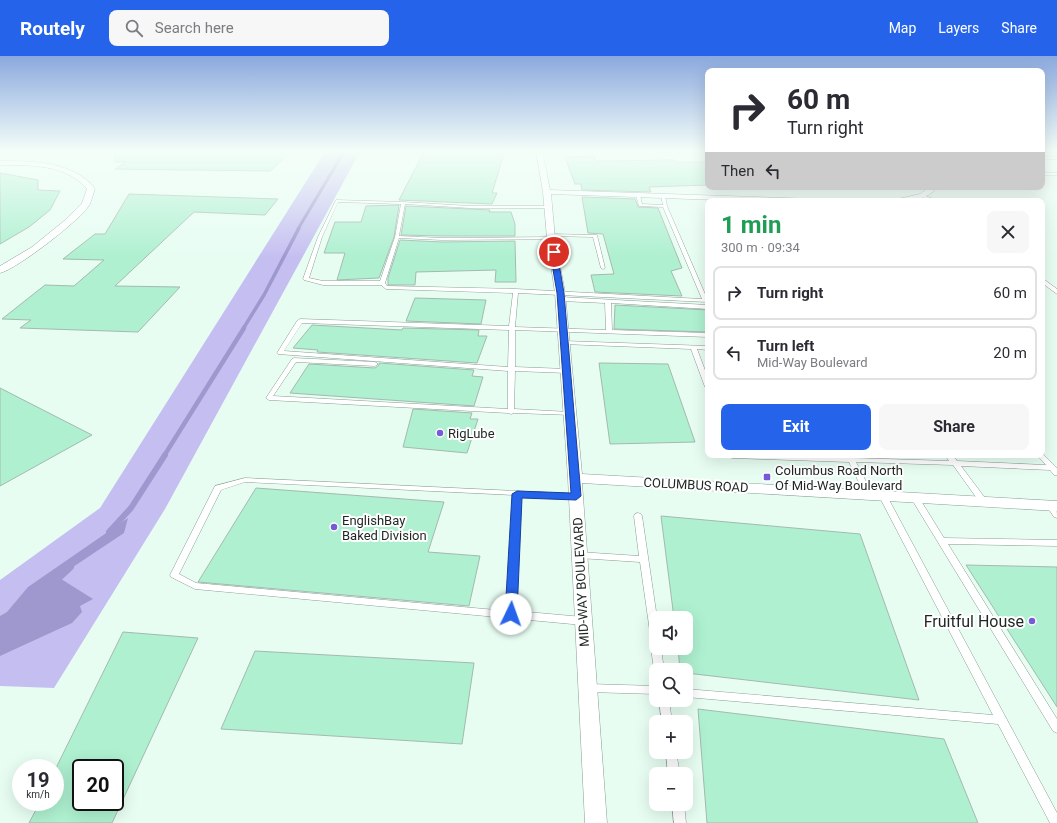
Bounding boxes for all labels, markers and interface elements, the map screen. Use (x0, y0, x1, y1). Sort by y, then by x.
search box (109, 10, 389, 46)
text: Routely (20, 17, 85, 40)
icon: search (123, 17, 145, 39)
text: Search here (155, 19, 234, 37)
text: Map (889, 20, 916, 36)
text: Layers (938, 20, 979, 36)
text: Share (1001, 20, 1037, 36)
text: 60 m (787, 83, 850, 116)
icon: right (721, 84, 773, 136)
text: Turn right (787, 117, 864, 138)
icon: left (762, 160, 784, 182)
text: Then (721, 162, 754, 180)
text: 1 min (721, 211, 781, 239)
button: close (987, 211, 1029, 253)
pin (537, 235, 571, 269)
text: 300 m · 09:34 (721, 240, 800, 255)
icon: arrive (543, 241, 565, 263)
icon: right (723, 282, 745, 304)
text: Turn right (757, 284, 823, 302)
text: 60 m (993, 284, 1027, 302)
text: Turn left (757, 337, 814, 355)
icon: left (723, 342, 745, 364)
text: 20 m (993, 344, 1027, 362)
text: Mid-Way Boulevard (757, 355, 868, 370)
button: Exit (721, 404, 871, 450)
button: Share (879, 404, 1029, 450)
place label: RigLube (448, 426, 495, 441)
marker: RigLube (435, 428, 445, 438)
place label: Columbus Road North Of Mid-Way Boulevard (775, 463, 903, 493)
marker: Columbus Road North Of Mid-Way Boulevard (762, 472, 772, 482)
street label: COLUMBUS ROAD (643, 475, 749, 495)
place label: EnglishBay Baked Division (342, 513, 427, 543)
street label: MID-WAY BOULEVARD (570, 517, 592, 647)
marker: EnglishBay Baked Division (329, 522, 339, 532)
position arrow (490, 593, 532, 635)
map controls (649, 611, 693, 811)
button: sound (649, 611, 693, 655)
place label: Fruitful House (924, 612, 1024, 631)
marker: Fruitful House (1027, 616, 1037, 626)
button: search (649, 663, 693, 707)
button: + (649, 715, 693, 759)
speed limit sign: 20 (72, 759, 124, 811)
button: − (649, 767, 693, 811)
text: 19 (27, 768, 49, 792)
text: km/h (26, 789, 50, 800)

